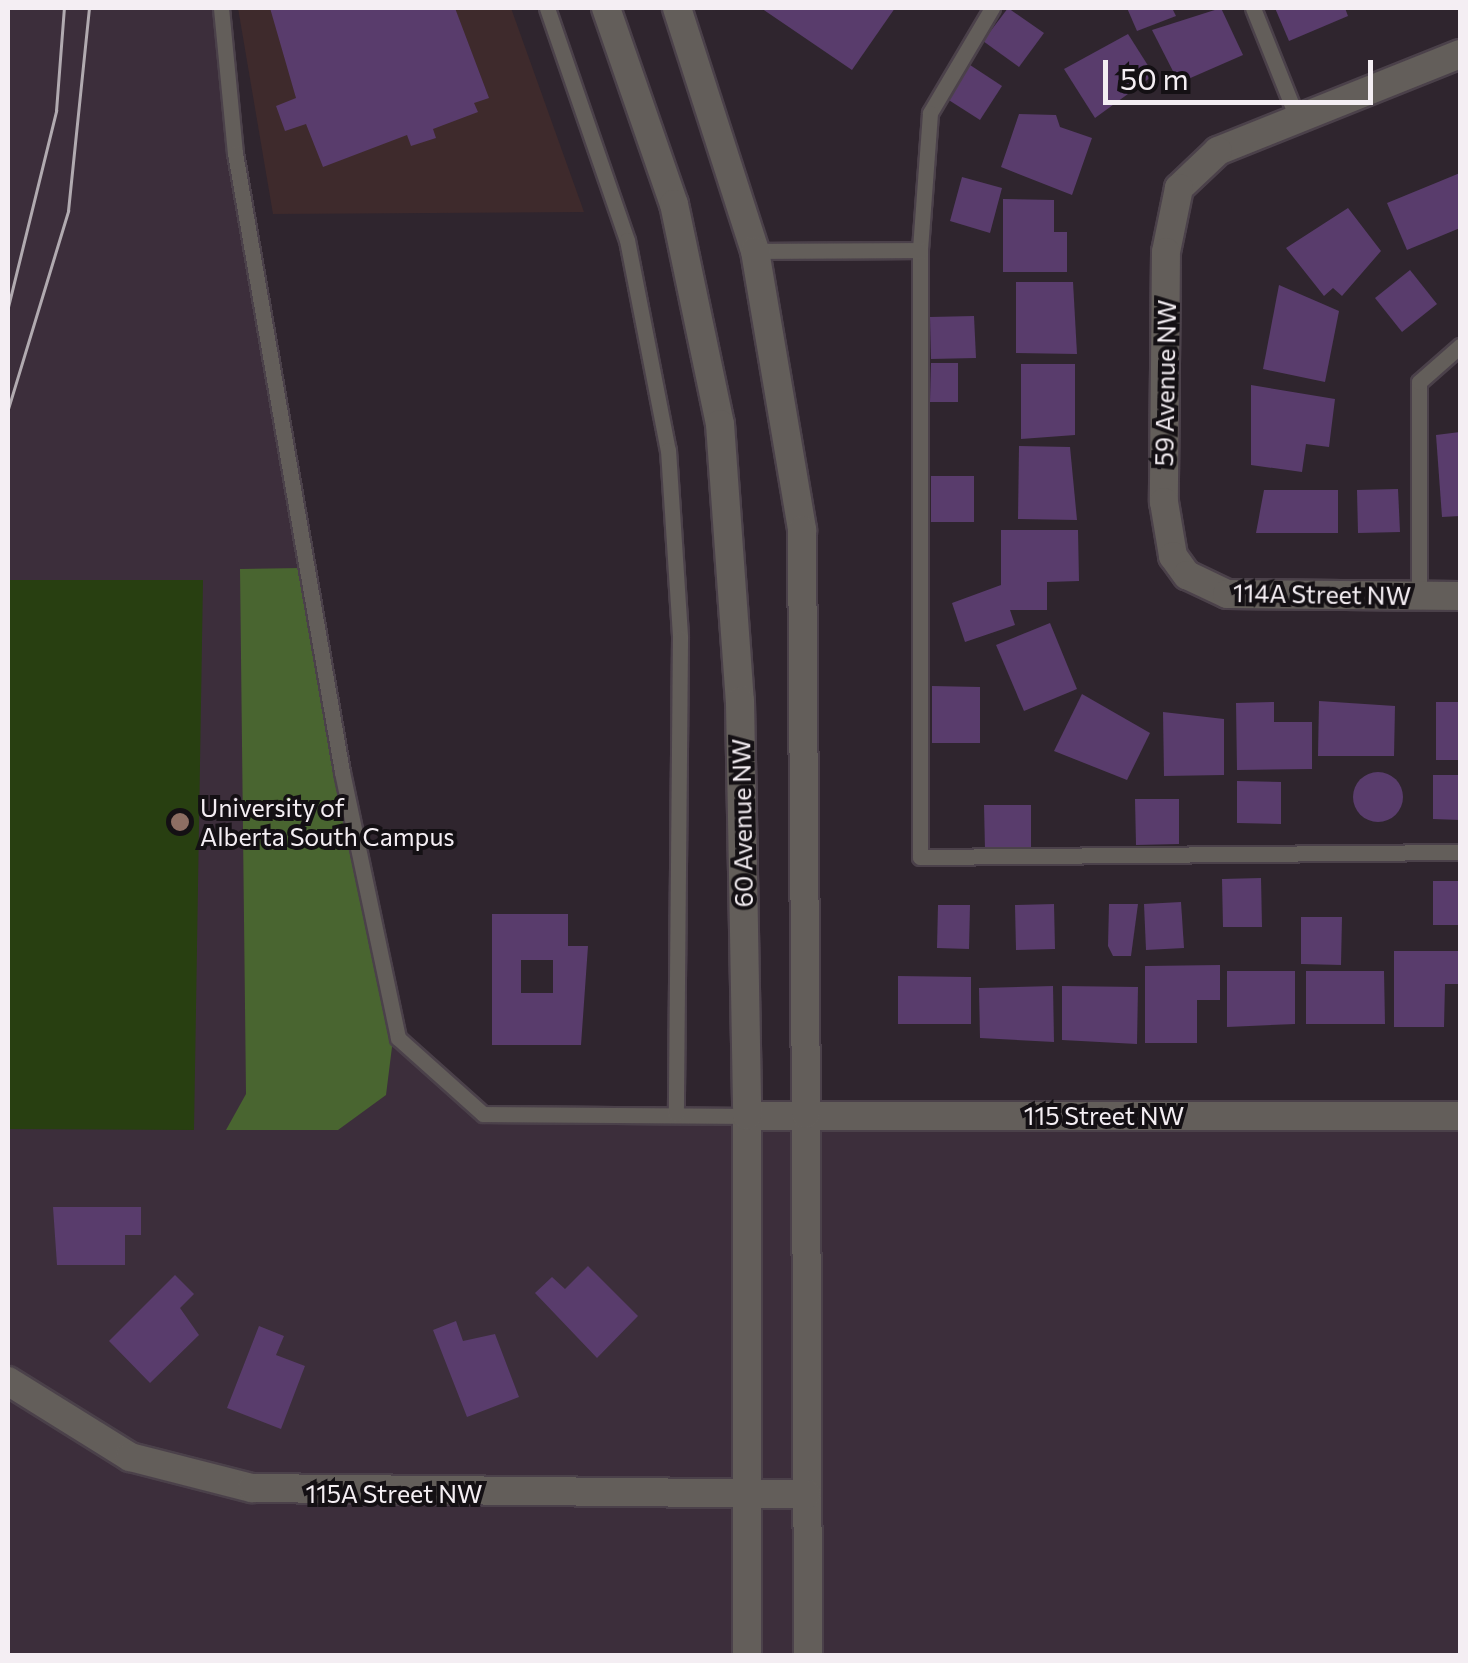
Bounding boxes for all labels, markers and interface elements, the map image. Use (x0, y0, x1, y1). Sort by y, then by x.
scale bar (1108, 40, 1378, 102)
text: 50 m (1120, 59, 1189, 96)
street label: 59 Avenue NW (1149, 299, 1181, 467)
street label: 114A Street NW (1233, 577, 1411, 611)
street label: 60 Avenue NW (726, 738, 758, 908)
place label: University of Alberta South Campus (200, 793, 455, 852)
marker: University of Alberta South Campus (169, 811, 191, 833)
street label: 115 Street NW (1024, 1100, 1184, 1130)
street label: 115A Street NW (305, 1478, 483, 1508)

